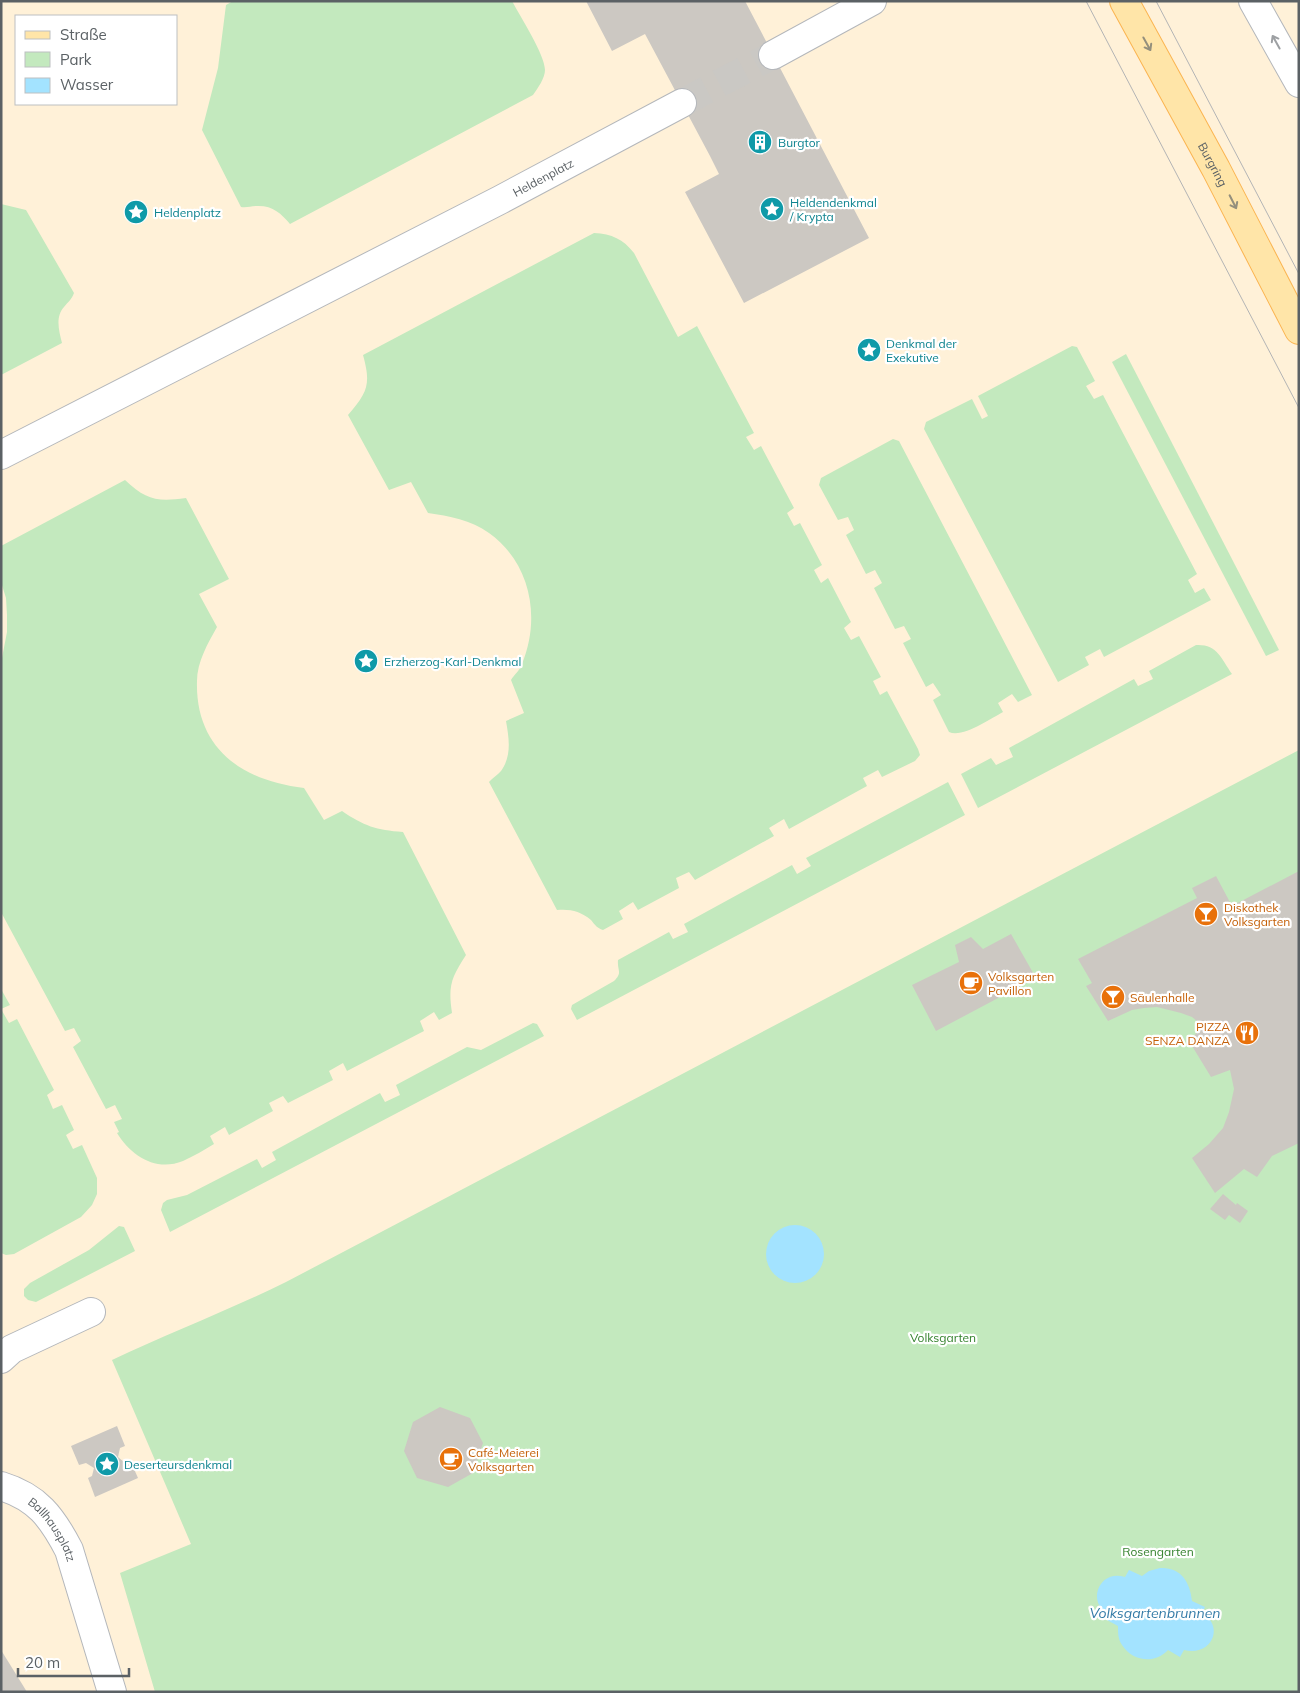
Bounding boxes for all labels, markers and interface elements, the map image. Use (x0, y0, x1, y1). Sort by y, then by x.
legend (15, 15, 178, 105)
text: Straße (60, 25, 107, 44)
one-way arrow (1271, 35, 1280, 50)
one-way arrow (1143, 36, 1152, 51)
text: Park (60, 50, 92, 69)
text: Wasser (60, 75, 114, 94)
building icon: Burgtor (747, 129, 773, 155)
place label: Burgtor (778, 135, 821, 150)
street label: Burgring (1195, 139, 1231, 189)
street label: Heldenplatz (510, 155, 576, 200)
one-way arrow (1229, 194, 1238, 209)
place label: Heldendenkmal / Krypta (789, 195, 877, 224)
place icon: Heldendenkmal / Krypta (759, 196, 785, 222)
place icon: Heldenplatz (123, 199, 149, 225)
place label: Heldenplatz (154, 205, 221, 220)
place label: Denkmal der Exekutive (886, 336, 957, 365)
place icon: Denkmal der Exekutive (856, 337, 882, 363)
place icon: Erzherzog-Karl-Denkmal (353, 648, 379, 674)
place label: Erzherzog-Karl-Denkmal (384, 654, 521, 669)
place label: Diskothek Volksgarten (1224, 900, 1290, 929)
bar icon: Diskothek Volksgarten (1193, 901, 1219, 927)
place label: Volksgarten Pavillon (988, 969, 1054, 998)
cafe icon: Volksgarten Pavillon (958, 970, 984, 996)
bar icon: Säulenhalle (1100, 984, 1126, 1010)
place label: Säulenhalle (1130, 990, 1195, 1005)
place label: PIZZA SENZA DANZA (1145, 1019, 1230, 1048)
restaurant icon: PIZZA SENZA DANZA (1234, 1020, 1260, 1046)
park label: Volksgarten (910, 1330, 976, 1345)
place label: Café-Meierei Volksgarten (468, 1445, 539, 1474)
cafe icon: Café-Meierei Volksgarten (438, 1446, 464, 1472)
place icon: Deserteursdenkmal (94, 1451, 120, 1477)
place label: Deserteursdenkmal (124, 1457, 232, 1472)
street label: Ballhausplatz (25, 1493, 79, 1563)
park label: Rosengarten (1122, 1544, 1194, 1559)
water label: Volksgartenbrunnen (1089, 1604, 1221, 1622)
scale bar (18, 1646, 129, 1678)
text: 20 m (25, 1653, 60, 1672)

